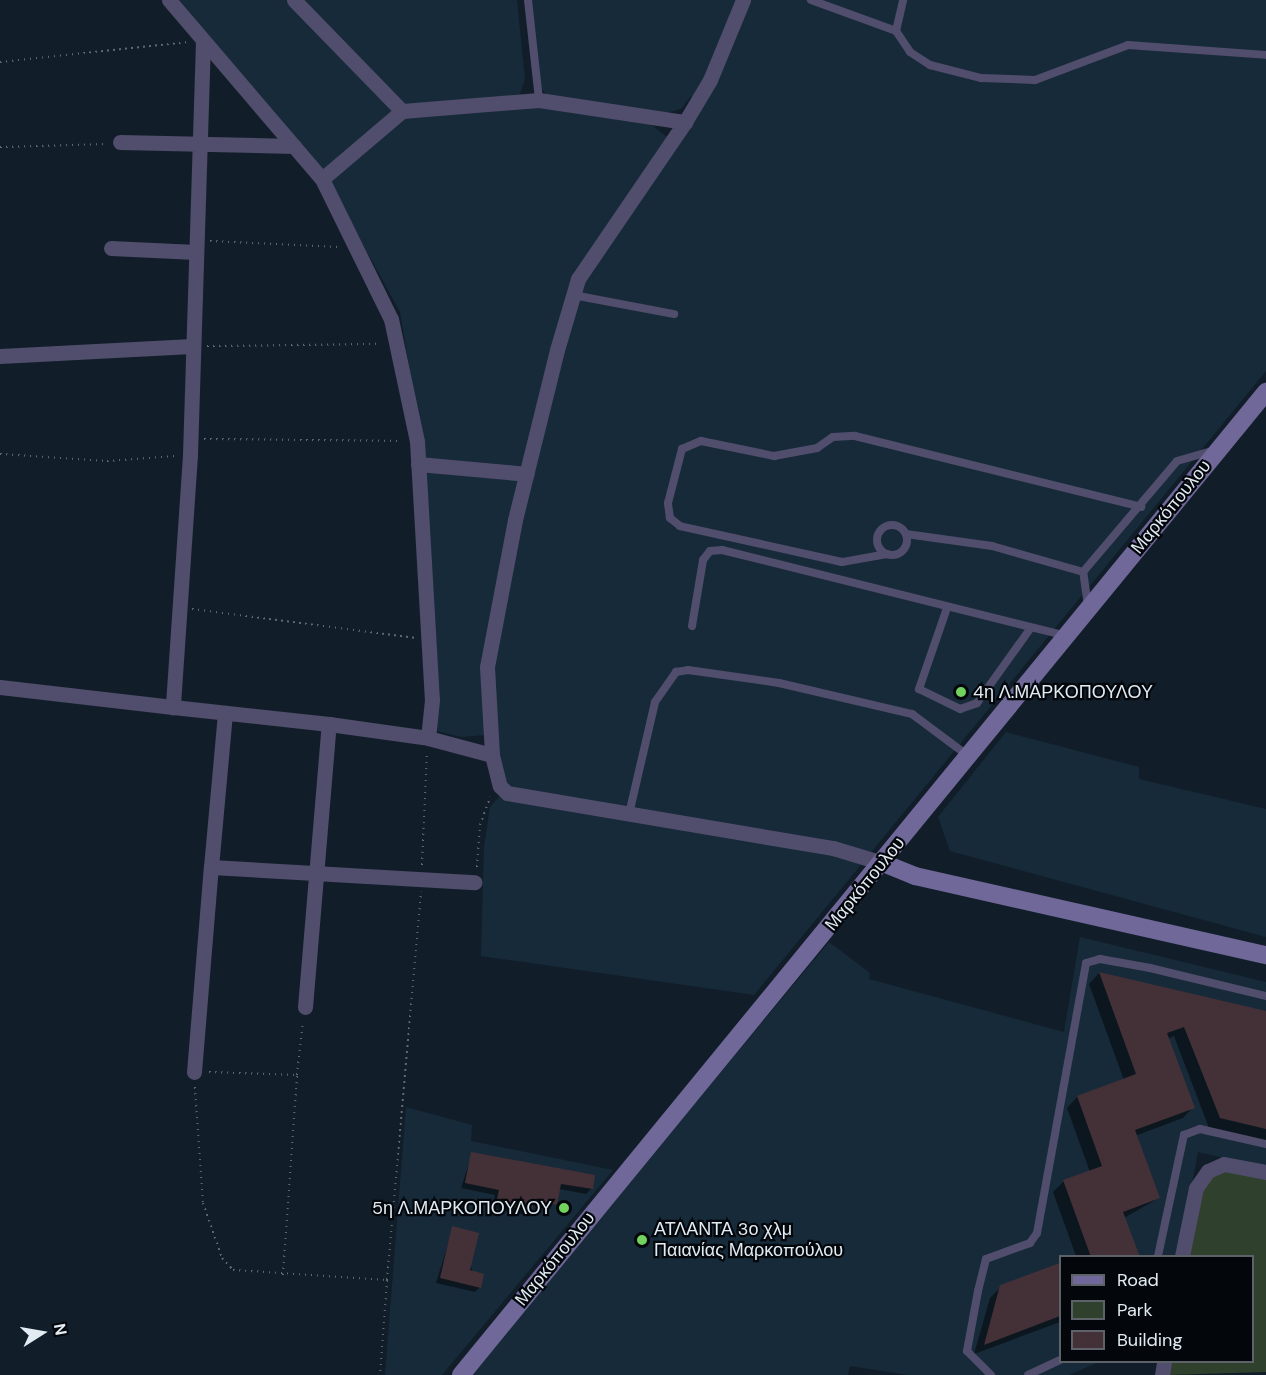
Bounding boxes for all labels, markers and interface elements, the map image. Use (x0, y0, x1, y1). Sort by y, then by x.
street label: Μαρκόπουλου (1127, 456, 1215, 558)
place label: 4η Λ.ΜΑΡΚΟΠΟΥΛΟΥ (973, 681, 1153, 703)
marker: 4η Λ.ΜΑΡΚΟΠΟΥΛΟΥ (954, 685, 968, 699)
street label: Μαρκόπουλου (821, 833, 909, 935)
place label: 5η Λ.ΜΑΡΚΟΠΟΥΛΟΥ (372, 1197, 552, 1219)
marker: 5η Λ.ΜΑΡΚΟΠΟΥΛΟΥ (557, 1201, 571, 1215)
street label: Μαρκόπουλου (511, 1208, 599, 1310)
place label: ΑΤΛΑΝΤΑ 3ο χλμ Παιανίας Μαρκοπούλου (654, 1219, 843, 1262)
marker: ΑΤΛΑΝΤΑ 3ο χλμ Παιανίας Μαρκοπούλου (635, 1233, 649, 1247)
legend (1059, 1255, 1254, 1363)
text: Road (1117, 1268, 1159, 1292)
text: Park (1117, 1298, 1153, 1322)
north arrow (12, 1303, 72, 1363)
text: N (49, 1322, 72, 1337)
text: Building (1117, 1328, 1182, 1352)

